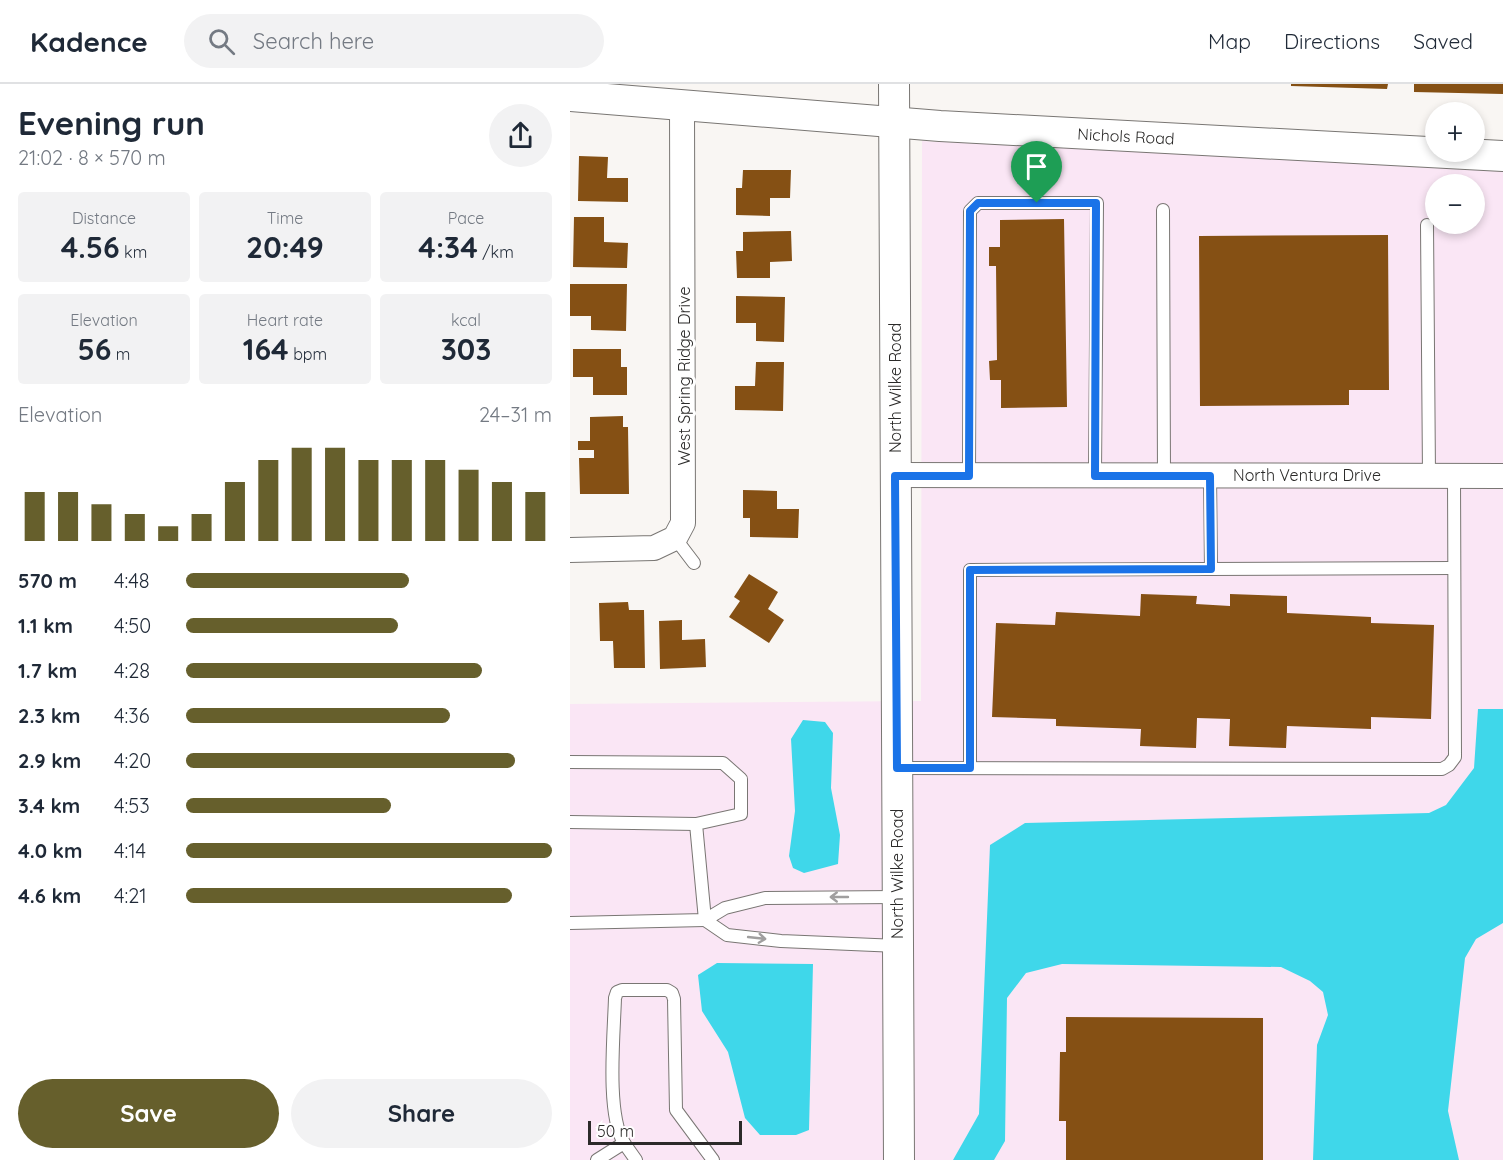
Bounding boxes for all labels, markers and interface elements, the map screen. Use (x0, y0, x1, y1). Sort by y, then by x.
search box (184, 14, 604, 68)
text: Kadence (30, 24, 148, 59)
icon: search (205, 25, 238, 58)
text: Search here (253, 27, 374, 55)
text: Map (1208, 28, 1251, 54)
text: Directions (1284, 28, 1380, 54)
text: Saved (1413, 28, 1473, 54)
text: Evening run (18, 102, 205, 143)
map controls (1425, 102, 1485, 234)
button: + (1425, 102, 1485, 162)
button: share (489, 104, 552, 167)
street label: Nichols Road (1077, 123, 1175, 149)
pin (1011, 141, 1062, 203)
text: 21:02 · 8 × 570 m (18, 145, 166, 170)
icon: arrive (1020, 150, 1053, 183)
button: − (1425, 174, 1485, 234)
text: Distance (72, 208, 136, 228)
text: Time (267, 208, 303, 228)
text: Pace (448, 208, 484, 228)
text: 4.56 (61, 228, 120, 266)
text: 20:49 (246, 228, 324, 266)
text: 4:34 (418, 228, 478, 266)
text: km (120, 242, 147, 262)
text: /km (478, 242, 514, 262)
street label: West Spring Ridge Drive (674, 287, 694, 465)
text: Elevation (70, 310, 138, 330)
text: Heart rate (247, 310, 323, 330)
text: kcal (451, 310, 481, 330)
street label: North Wilke Road (885, 323, 905, 453)
text: 56 (78, 330, 111, 368)
text: 164 (243, 330, 289, 368)
text: 303 (441, 330, 491, 368)
text: m (111, 344, 130, 364)
text: bpm (289, 344, 327, 364)
text: Elevation (18, 402, 102, 427)
text: 24–31 m (479, 402, 552, 427)
street label: North Ventura Drive (1233, 465, 1381, 485)
text: 570 m (18, 568, 77, 593)
text: 4:48 (114, 568, 150, 593)
text: 1.1 km (18, 613, 73, 638)
text: 4:50 (114, 613, 151, 638)
text: 1.7 km (18, 658, 77, 683)
text: 4:28 (114, 658, 150, 683)
text: 2.3 km (18, 703, 81, 728)
text: 4:36 (114, 703, 150, 728)
text: 2.9 km (18, 748, 81, 773)
text: 4:20 (114, 748, 151, 773)
text: 3.4 km (18, 793, 80, 818)
text: 4:53 (114, 793, 150, 818)
street label: North Wilke Road (887, 809, 907, 939)
text: 4.0 km (18, 838, 82, 863)
text: 4:14 (114, 838, 146, 863)
text: 4.6 km (18, 883, 81, 908)
text: 4:21 (114, 883, 147, 908)
one-way arrow (829, 891, 849, 903)
one-way arrow (747, 933, 767, 944)
button: Save (18, 1079, 279, 1148)
button: Share (291, 1079, 552, 1148)
scale bar (588, 1118, 742, 1146)
text: 50 m (597, 1121, 634, 1141)

